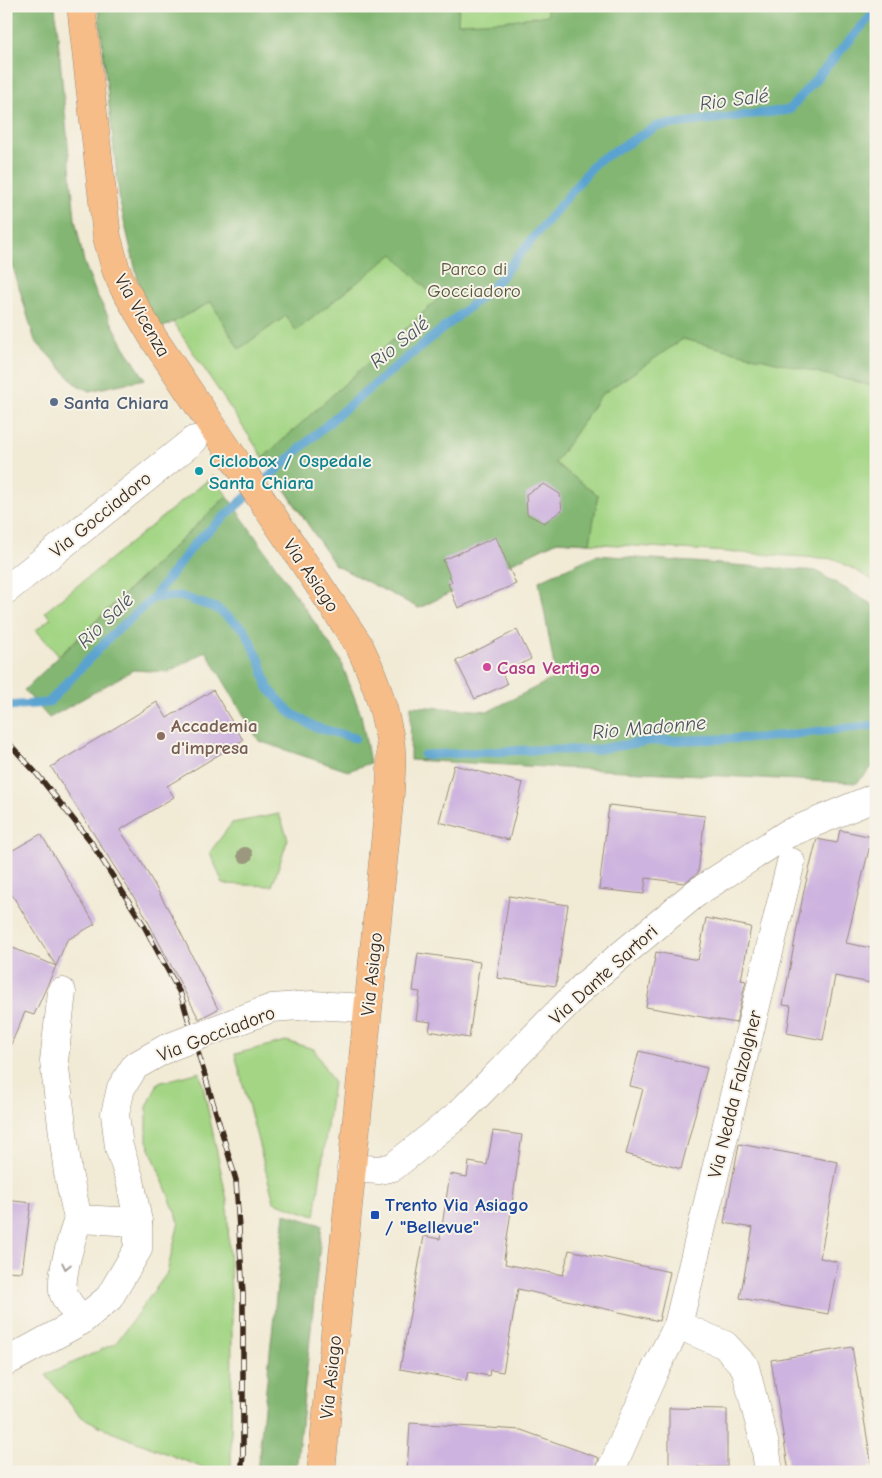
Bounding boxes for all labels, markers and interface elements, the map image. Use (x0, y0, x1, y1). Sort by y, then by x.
water label: Rio Salé (698, 84, 770, 115)
park label: Parco di Gocciadoro (427, 258, 521, 302)
street label: Via Vicenza (110, 270, 175, 361)
water label: Rio Salé (365, 312, 434, 373)
place label: Santa Chiara (64, 392, 169, 414)
marker: Santa Chiara (48, 396, 60, 408)
place label: Ciclobox / Ospedale Santa Chiara (209, 450, 372, 494)
marker: Ciclobox / Ospedale Santa Chiara (193, 465, 205, 477)
street label: Via Gocciadoro (45, 467, 156, 562)
street label: Via Asiago (279, 535, 344, 616)
water label: Rio Salé (72, 588, 138, 653)
place label: Casa Vertigo (497, 657, 600, 679)
marker: Casa Vertigo (481, 661, 493, 673)
water label: Rio Madonne (591, 711, 707, 744)
place label: Accademia d'impresa (171, 715, 258, 759)
marker: Accademia d'impresa (155, 730, 167, 742)
street label: Via Dante Sartori (545, 920, 662, 1029)
street label: Via Asiago (357, 931, 387, 1017)
street label: Via Gocciadoro (154, 1001, 278, 1066)
street label: Via Nedda Falzolgher (703, 1008, 767, 1180)
place label: Trento Via Asiago / "Bellevue" (385, 1194, 529, 1238)
marker: Trento Via Asiago / "Bellevue" (369, 1209, 381, 1221)
one-way arrow (61, 1261, 72, 1270)
street label: Via Asiago (316, 1334, 346, 1420)

